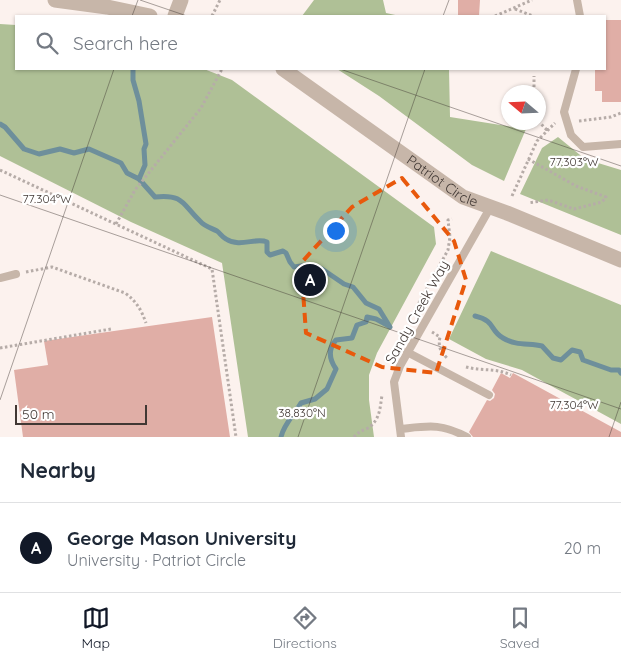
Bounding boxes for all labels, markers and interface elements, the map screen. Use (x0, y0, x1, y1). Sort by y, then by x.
search box (15, 15, 606, 70)
icon: search (33, 29, 61, 57)
text: Search here (73, 31, 178, 55)
north arrow (501, 85, 546, 130)
street label: Patriot Circle (403, 151, 481, 211)
text: 77.303°W (549, 154, 599, 169)
text: 77.304°W (22, 191, 72, 206)
your location (323, 218, 349, 244)
street label: Sandy Creek Way (381, 257, 453, 367)
pin: A (294, 261, 326, 299)
text: 77.304°W (549, 397, 599, 412)
scale bar (15, 402, 148, 425)
text: 50 m (22, 405, 55, 423)
text: 38.830°N (278, 405, 326, 420)
text: Nearby (20, 457, 96, 483)
text: George Mason University (67, 526, 296, 550)
text: A (31, 538, 41, 558)
text: 20 m (564, 538, 601, 558)
text: University · Patriot Circle (67, 550, 246, 570)
tab: Map (81, 604, 110, 652)
tab: Directions (273, 604, 337, 652)
tab: Saved (500, 604, 540, 652)

